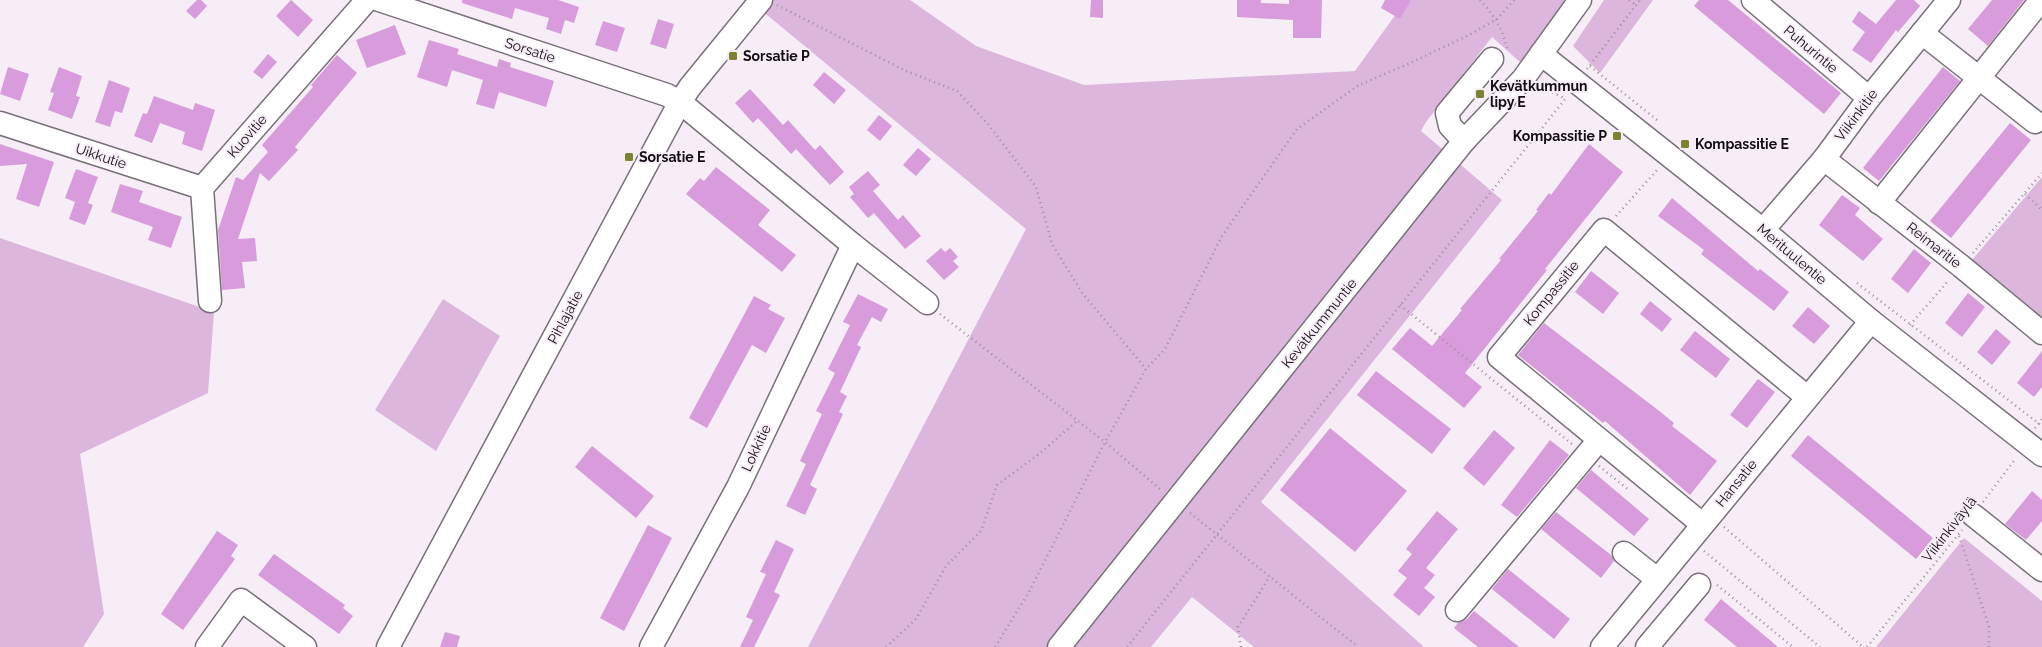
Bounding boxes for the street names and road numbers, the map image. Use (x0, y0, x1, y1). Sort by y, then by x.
street label: Puhurintie (1781, 22, 1841, 76)
street label: Sorsatie (503, 34, 557, 66)
street label: Viikinkitie (1831, 86, 1881, 144)
street label: Kuovitie (224, 111, 270, 161)
street label: Uikkutie (73, 140, 129, 172)
street label: Reimaritie (1904, 219, 1964, 271)
street label: Merituulentie (1754, 220, 1830, 288)
street label: Kompassitie (1520, 257, 1582, 329)
street label: Kevätkummuntie (1278, 275, 1360, 371)
street label: Pihlajatie (544, 288, 586, 346)
street label: Lokkitie (738, 422, 774, 474)
street label: Hansatie (1712, 456, 1760, 510)
street label: Viikinkiväylä (1919, 493, 1979, 565)

